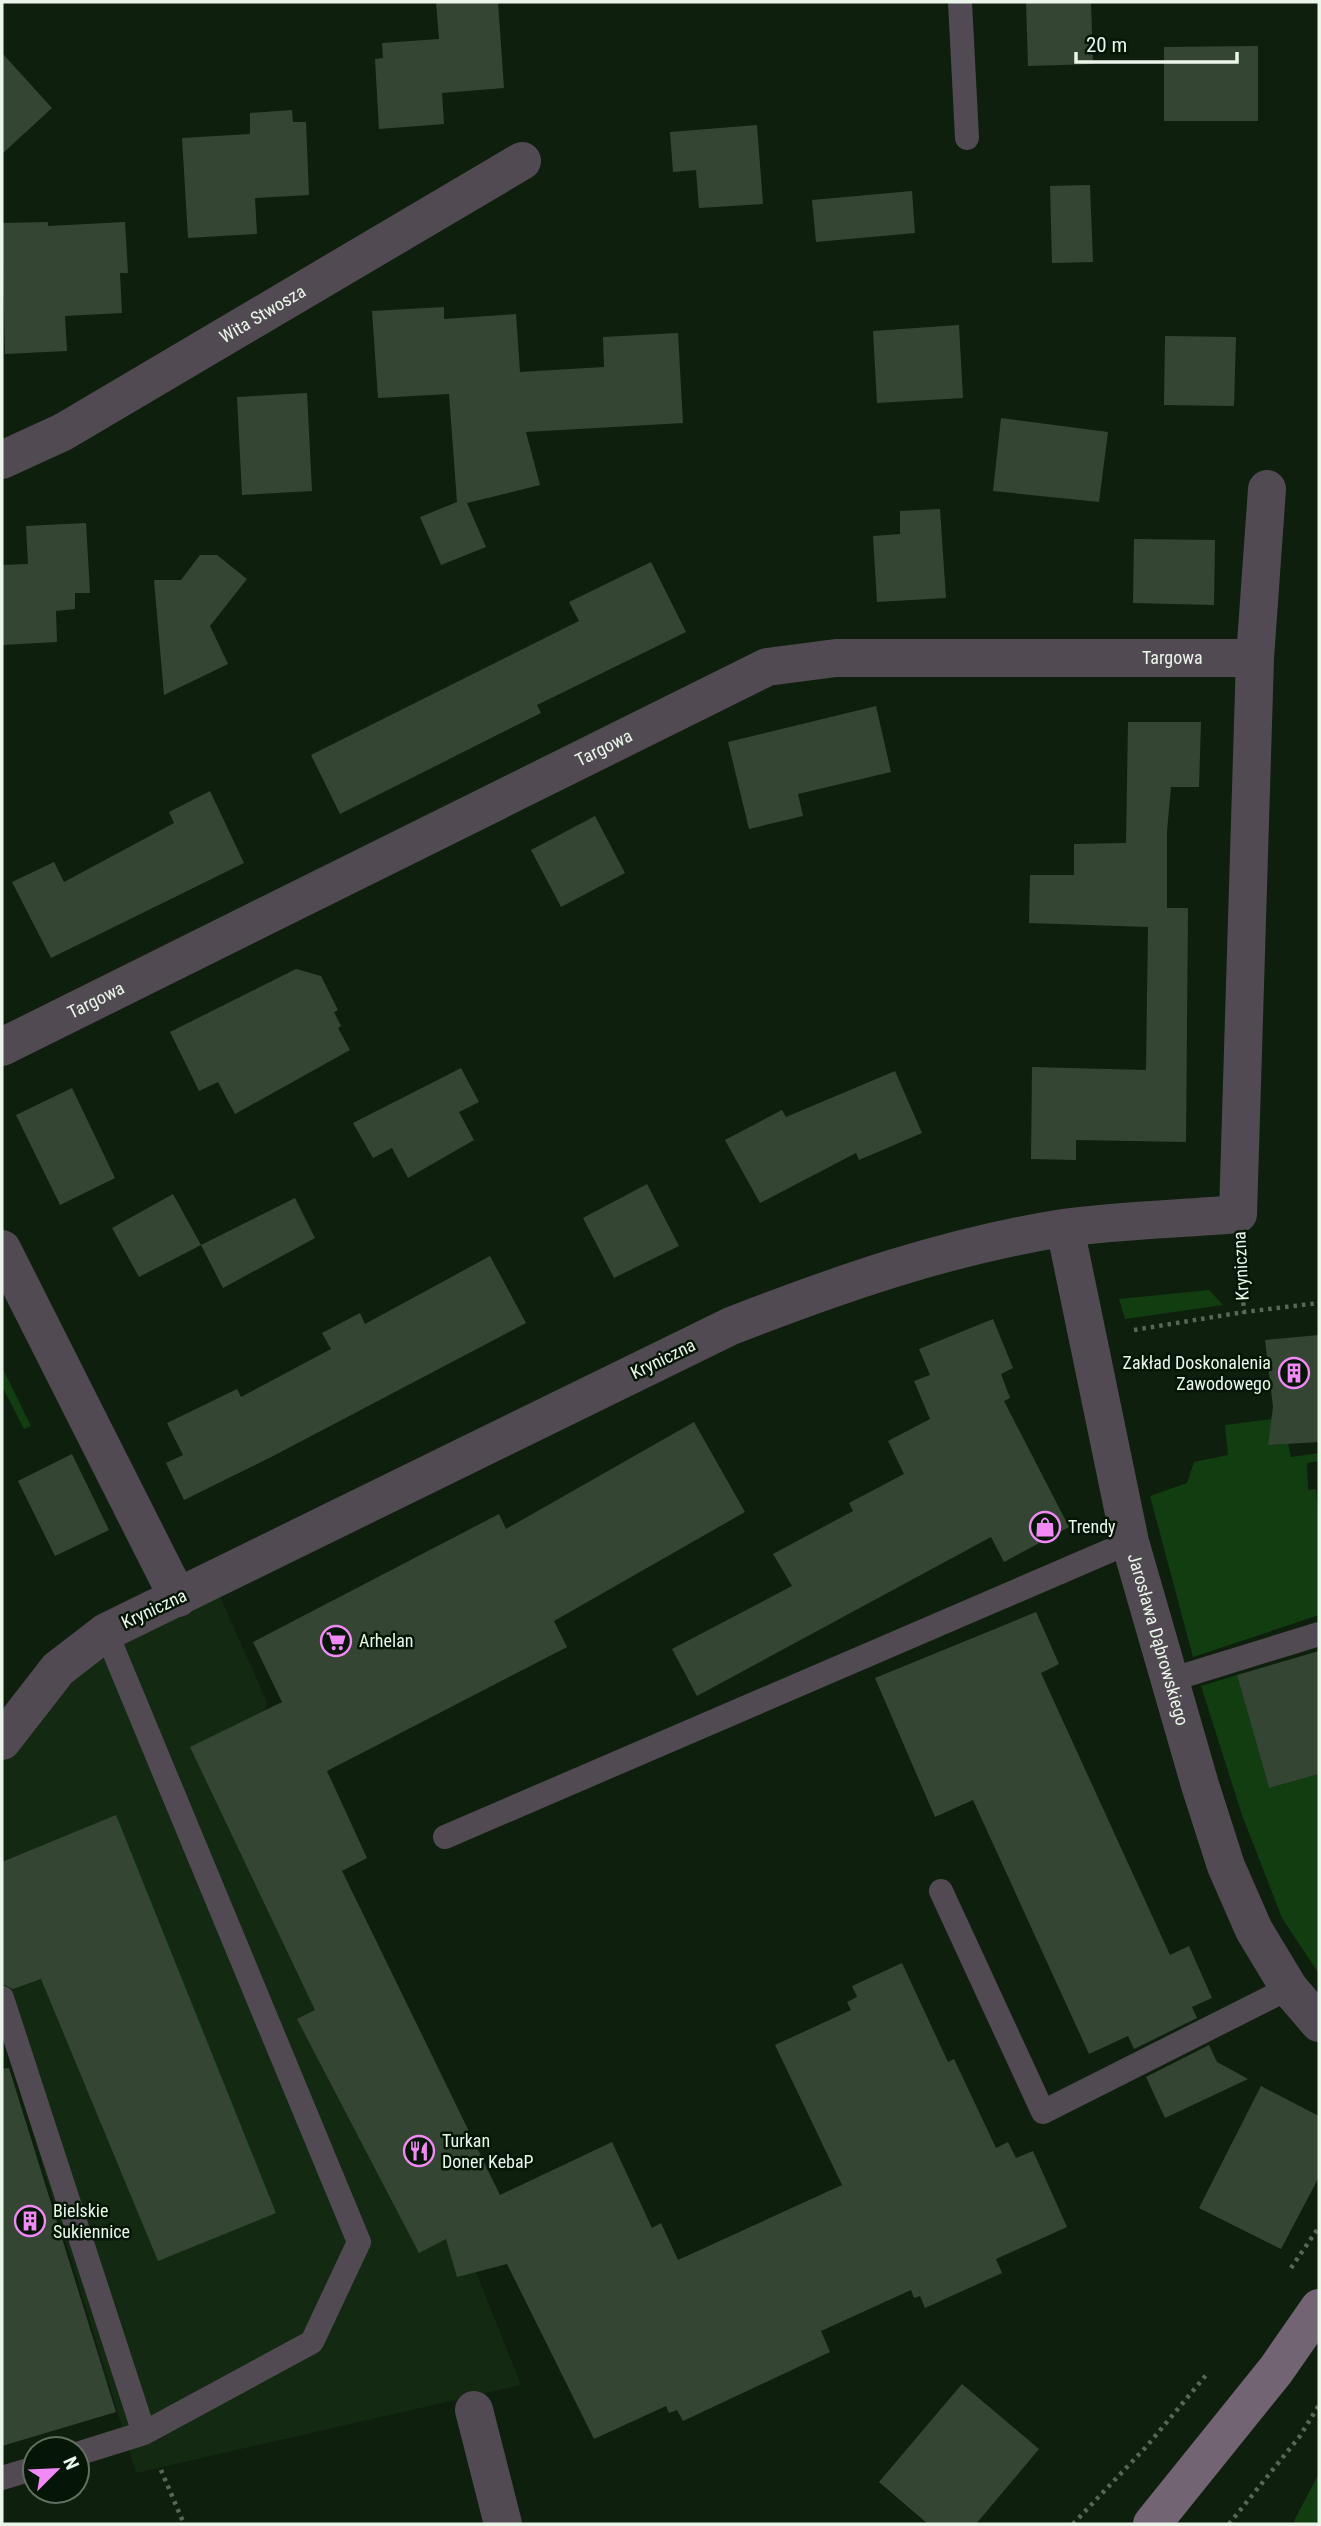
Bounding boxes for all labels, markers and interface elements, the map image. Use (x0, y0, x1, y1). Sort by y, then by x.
scale bar (1076, 21, 1237, 65)
text: 20 m (1086, 33, 1127, 57)
street label: Wita Stwosza (216, 280, 309, 347)
street label: Targowa (1142, 647, 1203, 668)
street label: Targowa (572, 725, 635, 770)
street label: Targowa (64, 977, 128, 1023)
street label: Kryniczna (1228, 1231, 1253, 1301)
street label: Kryniczna (627, 1334, 699, 1383)
place label: Zakład Doskonalenia Zawodowego (1123, 1352, 1271, 1394)
building icon: Zakład Doskonalenia Zawodowego (1277, 1356, 1311, 1390)
shop icon: Trendy (1028, 1510, 1062, 1544)
place label: Trendy (1068, 1516, 1116, 1537)
street label: Jarosława Dąbrowskiego (1124, 1551, 1193, 1728)
street label: Kryniczna (118, 1584, 190, 1633)
supermarket icon: Arhelan (319, 1624, 353, 1658)
place label: Arhelan (359, 1630, 413, 1651)
place label: Turkan Doner KebaP (442, 2130, 534, 2172)
restaurant icon: Turkan Doner KebaP (402, 2134, 436, 2168)
place label: Bielskie Sukiennice (53, 2200, 130, 2242)
building icon: Bielskie Sukiennice (13, 2204, 47, 2238)
north arrow (21, 2435, 91, 2505)
text: N (58, 2453, 84, 2473)

